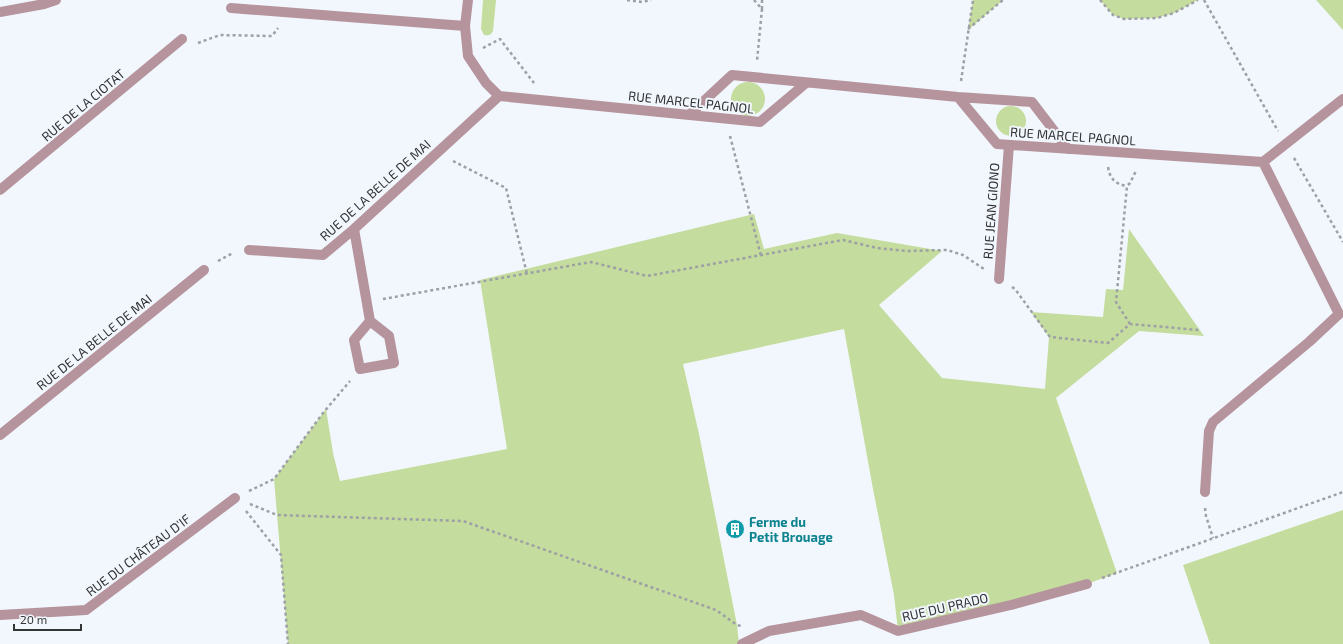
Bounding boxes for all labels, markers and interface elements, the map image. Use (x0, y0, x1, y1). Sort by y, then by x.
street label: RUE DE LA CIOTAT (38, 65, 128, 145)
street label: RUE MARCEL PAGNOL (627, 87, 755, 117)
street label: RUE MARCEL PAGNOL (1009, 124, 1137, 148)
street label: RUE DE LA BELLE DE MAI (316, 136, 434, 244)
street label: RUE JEAN GIONO (980, 162, 1002, 260)
street label: RUE DE LA BELLE DE MAI (33, 291, 155, 393)
street label: RUE DU CHÂTEAU D'IF (83, 510, 193, 600)
place label: Ferme du Petit Brouage (749, 514, 833, 545)
building icon: Ferme du Petit Brouage (724, 518, 746, 540)
street label: RUE DU PRADO (900, 589, 990, 625)
scale bar (14, 606, 81, 632)
text: 20 m (20, 612, 47, 626)

